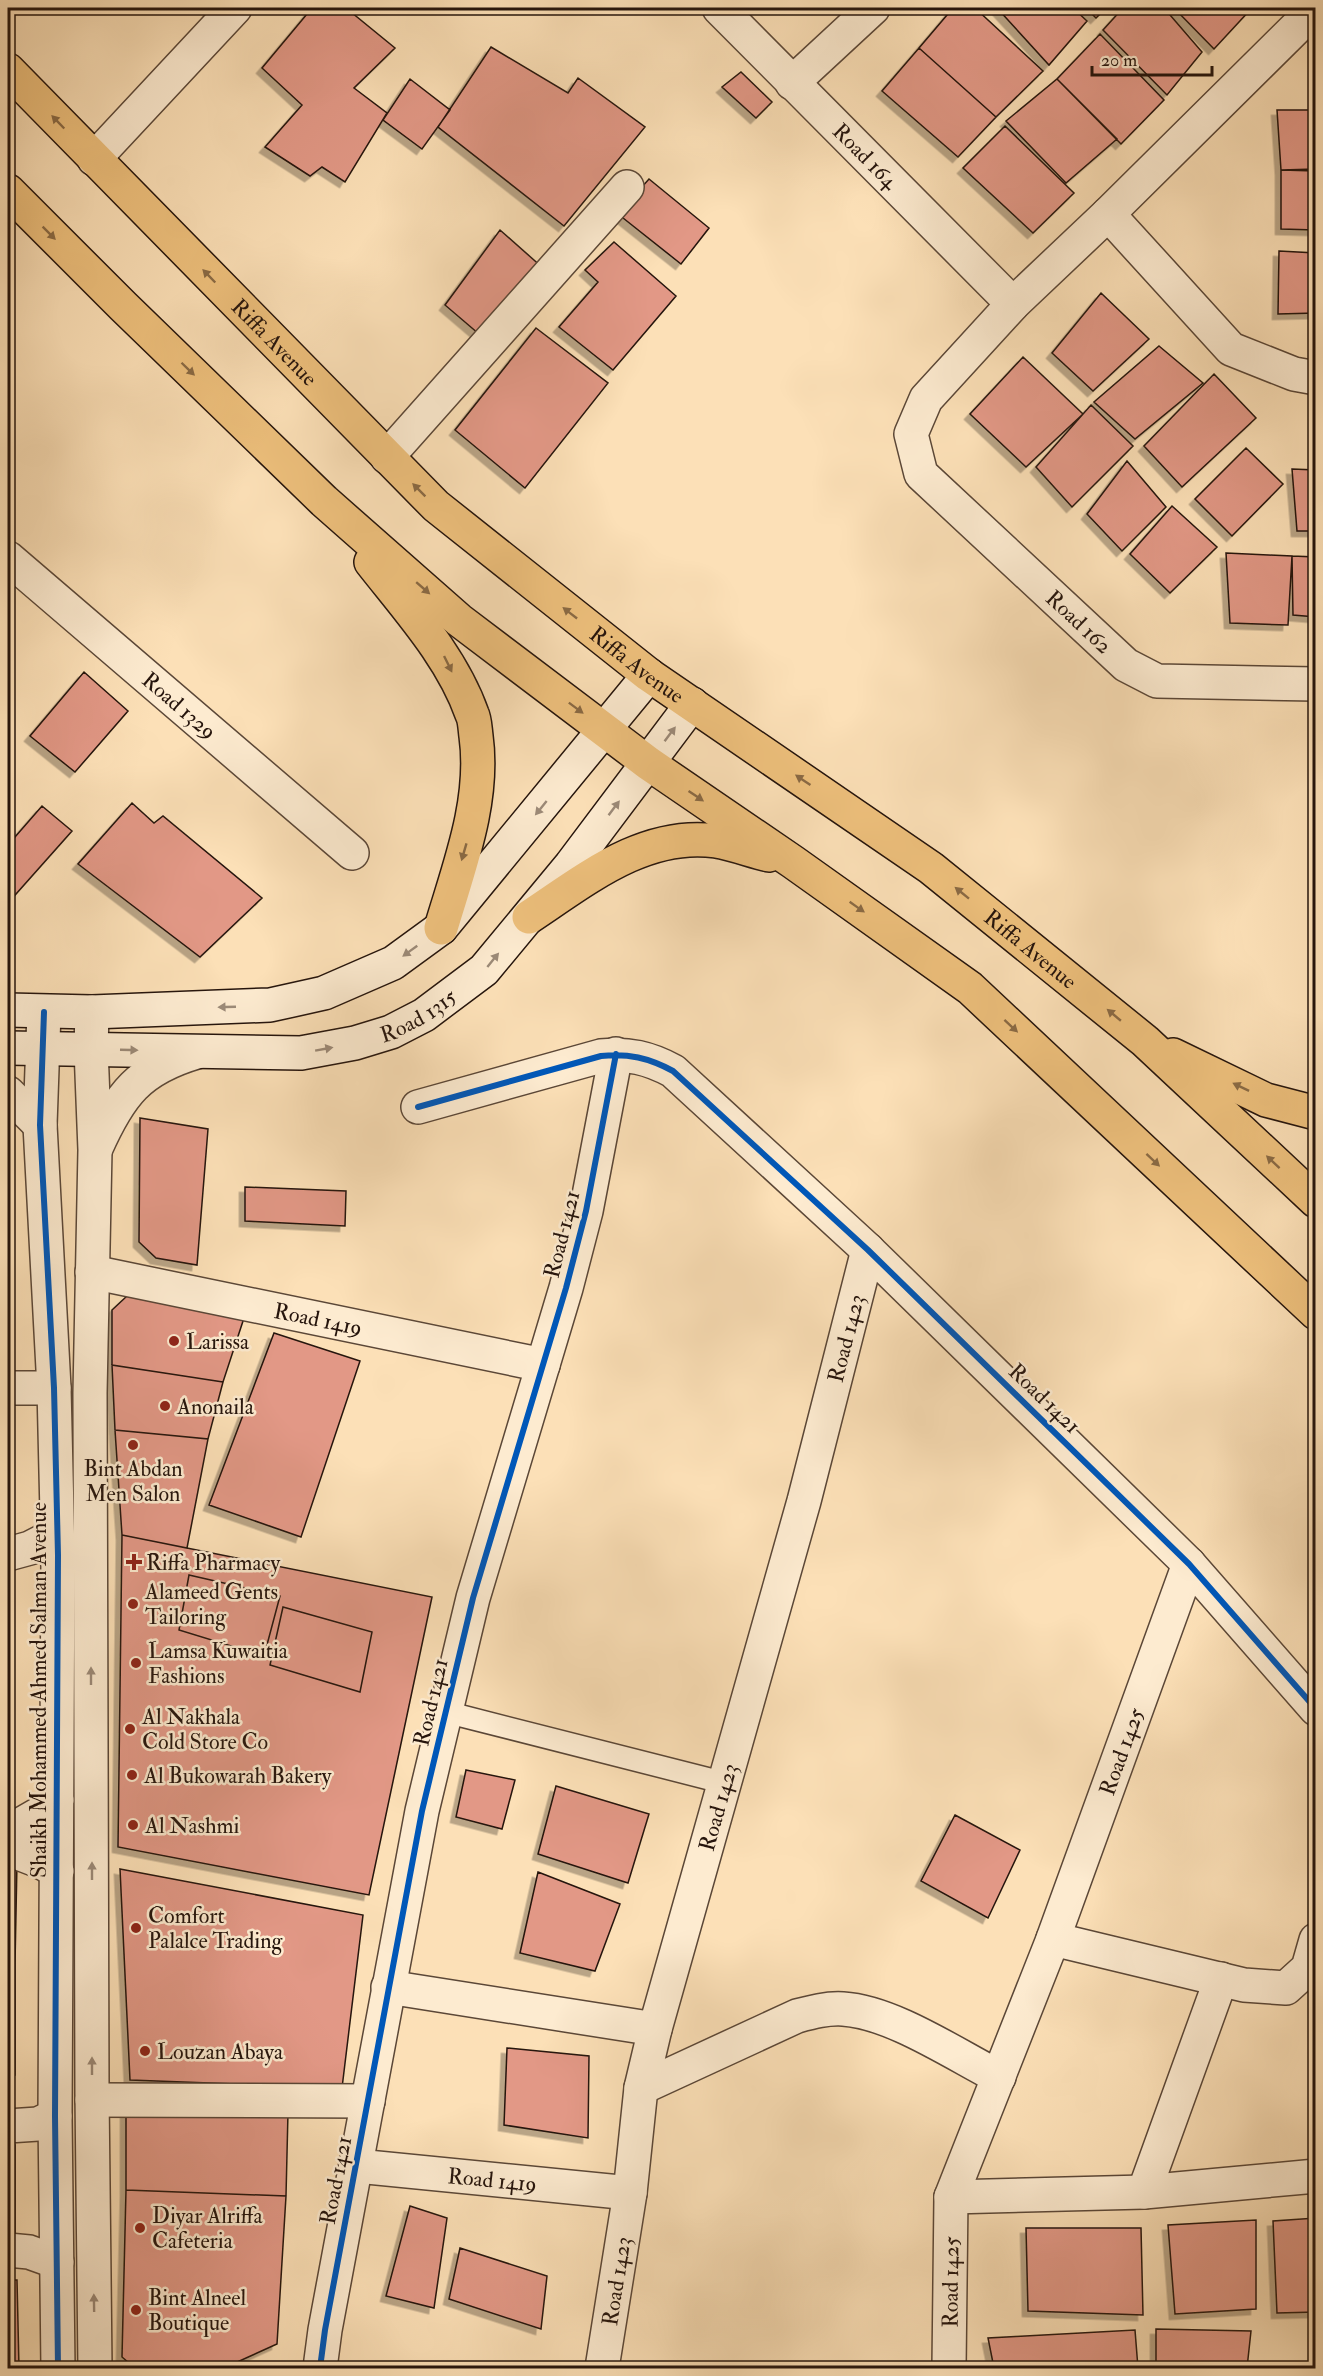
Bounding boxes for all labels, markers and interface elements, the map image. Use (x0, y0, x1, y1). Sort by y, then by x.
scale bar (1092, 39, 1212, 77)
text: 20 m (1101, 49, 1137, 72)
one-way arrow (51, 115, 65, 129)
street label: Road 164 (826, 118, 904, 196)
one-way arrow (41, 225, 55, 239)
one-way arrow (202, 270, 216, 284)
street label: Riffa Avenue (225, 293, 323, 392)
one-way arrow (180, 362, 194, 376)
one-way arrow (413, 483, 427, 497)
one-way arrow (415, 581, 430, 594)
street label: Road 162 (1039, 584, 1118, 660)
one-way arrow (563, 607, 578, 619)
street label: Riffa Avenue (584, 620, 689, 710)
one-way arrow (443, 656, 453, 673)
street label: Road 1329 (136, 666, 222, 746)
one-way arrow (568, 702, 584, 714)
one-way arrow (664, 726, 676, 742)
one-way arrow (795, 775, 811, 786)
one-way arrow (688, 790, 704, 802)
one-way arrow (536, 800, 548, 815)
one-way arrow (608, 800, 621, 816)
one-way arrow (458, 843, 468, 861)
one-way arrow (954, 886, 970, 899)
one-way arrow (848, 901, 864, 913)
street label: Riffa Avenue (978, 904, 1082, 995)
one-way arrow (403, 944, 418, 956)
one-way arrow (486, 952, 499, 968)
street label: Road 1315 (377, 983, 462, 1050)
one-way arrow (217, 1002, 236, 1011)
one-way arrow (1106, 1009, 1122, 1022)
one-way arrow (1003, 1019, 1018, 1032)
one-way arrow (314, 1044, 333, 1053)
one-way arrow (119, 1045, 138, 1055)
one-way arrow (1232, 1083, 1249, 1092)
one-way arrow (1146, 1152, 1160, 1166)
one-way arrow (1266, 1155, 1280, 1169)
street label: Road 1421 (538, 1188, 586, 1281)
street label: Road 1423 (822, 1291, 871, 1386)
street label: Road 1419 (271, 1297, 365, 1342)
place label: Larissa (186, 1328, 250, 1356)
marker: Larissa (167, 1334, 181, 1348)
street label: Road 1421 (1002, 1358, 1086, 1440)
place label: Anonaila (176, 1393, 255, 1421)
marker: Anonaila (158, 1399, 172, 1413)
marker: Bint Abdan Men Salon (126, 1438, 140, 1452)
place label: Bint Abdan Men Salon (83, 1455, 183, 1508)
street label: Shaikh Mohammed Ahmed Salman Avenue (25, 1502, 53, 1878)
place label: Riffa Pharmacy (146, 1549, 280, 1577)
marker: Riffa Pharmacy (127, 1555, 141, 1569)
place label: Alameed Gents Tailoring (144, 1578, 278, 1631)
marker: Alameed Gents Tailoring (126, 1597, 140, 1611)
place label: Lamsa Kuwaitia Fashions (148, 1637, 289, 1690)
marker: Lamsa Kuwaitia Fashions (129, 1656, 143, 1670)
street label: Road 1421 (407, 1656, 455, 1749)
one-way arrow (87, 1667, 96, 1686)
place label: Al Nakhala Cold Store Co (141, 1703, 268, 1756)
street label: Road 1425 (1093, 1704, 1151, 1799)
marker: Al Nakhala Cold Store Co (123, 1722, 137, 1736)
street label: Road 1423 (693, 1760, 744, 1854)
place label: Al Bukowarah Bakery (143, 1762, 332, 1790)
marker: Al Bukowarah Bakery (125, 1768, 139, 1782)
place label: Al Nashmi (144, 1812, 240, 1840)
marker: Al Nashmi (126, 1818, 140, 1832)
one-way arrow (87, 1862, 97, 1881)
place label: Comfort Palalce Trading (148, 1902, 284, 1955)
marker: Comfort Palalce Trading (129, 1921, 143, 1935)
place label: Louzan Abaya (157, 2038, 284, 2066)
marker: Louzan Abaya (138, 2044, 152, 2058)
one-way arrow (87, 2057, 97, 2076)
street label: Road 1421 (314, 2134, 358, 2227)
street label: Road 1419 (446, 2162, 538, 2199)
place label: Diyar Alriffa Cafeteria (152, 2202, 263, 2255)
marker: Diyar Alriffa Cafeteria (133, 2221, 147, 2235)
street label: Road 1423 (596, 2235, 638, 2328)
street label: Road 1425 (936, 2236, 966, 2328)
place label: Bint Alneel Boutique (148, 2284, 246, 2337)
one-way arrow (90, 2294, 99, 2313)
marker: Bint Alneel Boutique (129, 2303, 143, 2317)

